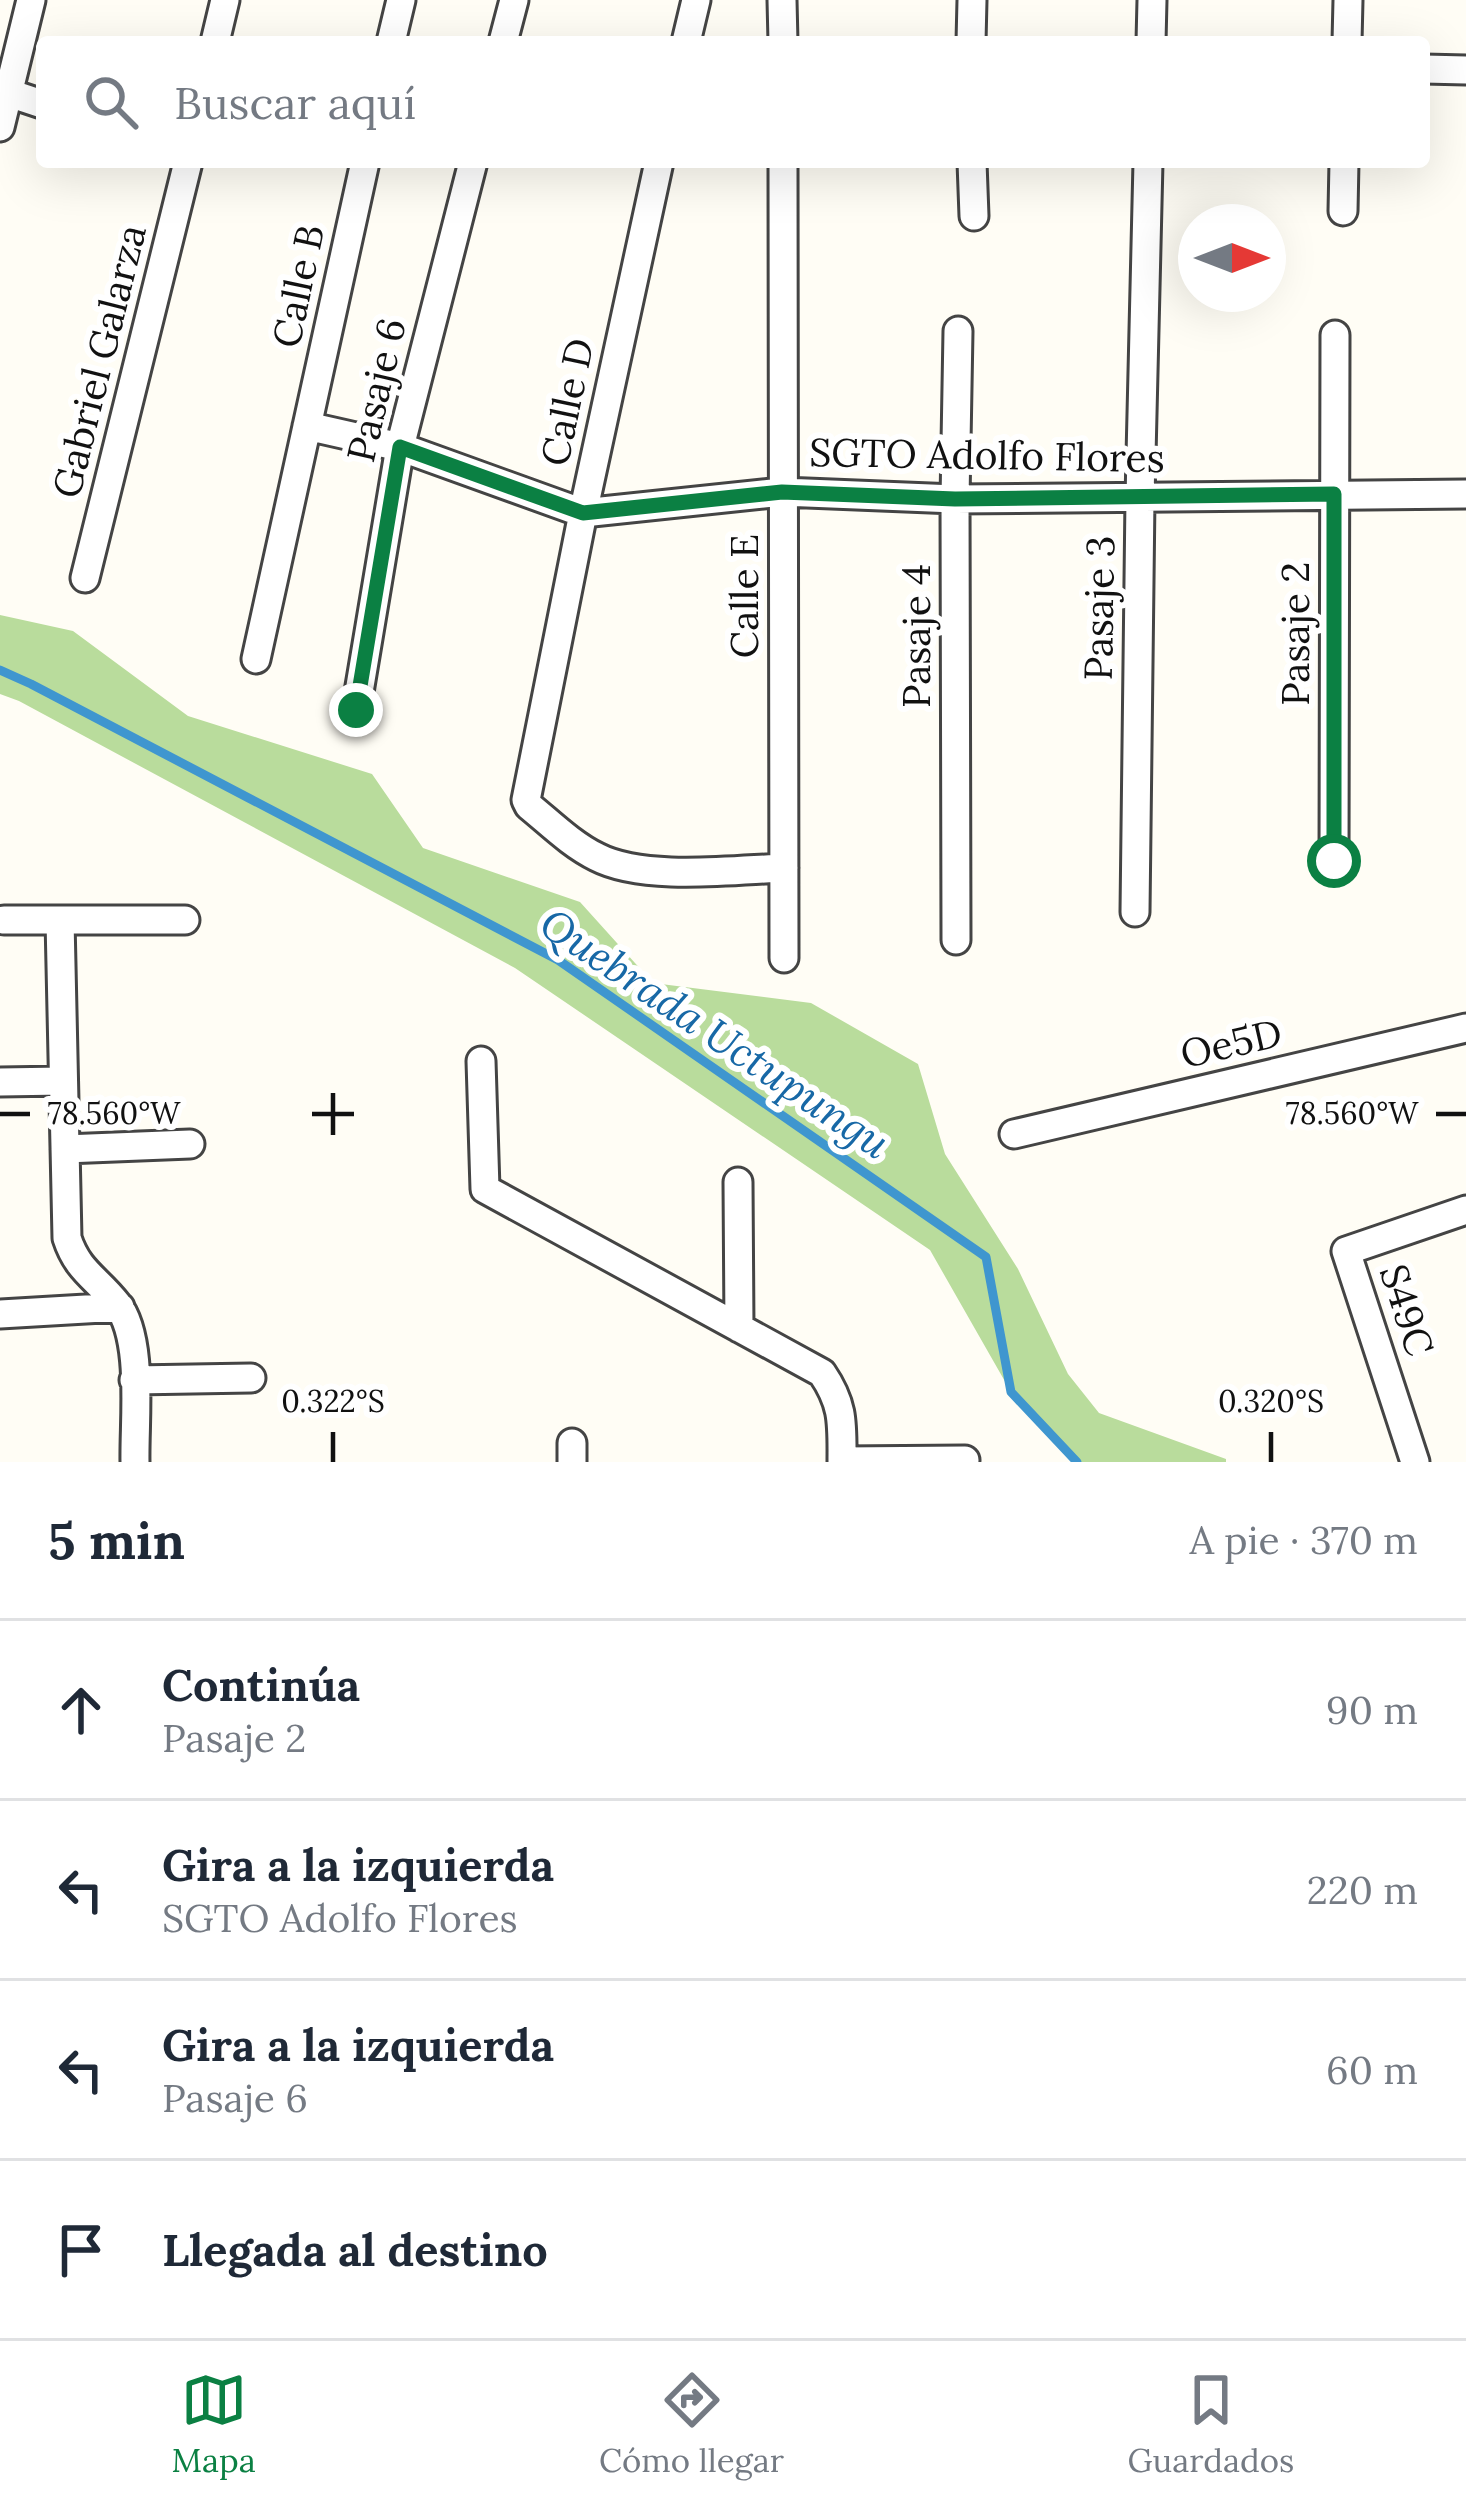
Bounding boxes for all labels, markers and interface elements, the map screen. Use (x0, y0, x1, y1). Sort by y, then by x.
search box (36, 36, 1430, 168)
icon: search (78, 69, 144, 135)
text: Buscar aquí (174, 74, 416, 131)
north arrow (1178, 204, 1286, 312)
street label: Gabriel Galarza (41, 219, 157, 503)
street label: Calle B (261, 220, 335, 352)
street label: Pasaje 6 (335, 313, 417, 467)
street label: Calle D (529, 334, 605, 470)
street label: SGTO Adolfo Flores (809, 427, 1165, 483)
street label: Calle E (719, 534, 769, 658)
street label: Pasaje 3 (1073, 535, 1125, 681)
street label: Pasaje 2 (1270, 562, 1320, 706)
street label: Pasaje 4 (891, 564, 941, 708)
route end (329, 683, 383, 737)
route start (1307, 834, 1361, 888)
water label: Quebrada Uctupungu (530, 896, 900, 1170)
street label: Oe5D (1176, 1007, 1286, 1079)
text: 78.560°W (48, 1094, 181, 1132)
text: 78.560°W (1286, 1094, 1419, 1132)
street label: S49C (1369, 1258, 1445, 1362)
text: 0.322°S (281, 1382, 385, 1420)
text: 0.320°S (1218, 1382, 1324, 1420)
text: 5 min (48, 1508, 185, 1573)
text: A pie · 370 m (1190, 1515, 1418, 1565)
text: Continúa (162, 1656, 360, 1713)
icon: ahead (48, 1677, 114, 1743)
text: 90 m (1326, 1685, 1418, 1735)
text: Pasaje 2 (162, 1713, 306, 1763)
text: Gira a la izquierda (162, 1836, 554, 1893)
icon: left (48, 1857, 114, 1923)
text: 220 m (1307, 1865, 1418, 1915)
text: SGTO Adolfo Flores (162, 1893, 518, 1943)
text: Gira a la izquierda (162, 2016, 554, 2073)
icon: left (48, 2037, 114, 2103)
text: 60 m (1326, 2045, 1418, 2095)
text: Pasaje 6 (162, 2073, 308, 2123)
icon: arrive (48, 2217, 114, 2283)
text: Llegada al destino (162, 2221, 548, 2278)
tab: Mapa (172, 2367, 256, 2481)
tab: Cómo llegar (599, 2367, 784, 2481)
tab: Guardados (1127, 2367, 1294, 2481)

